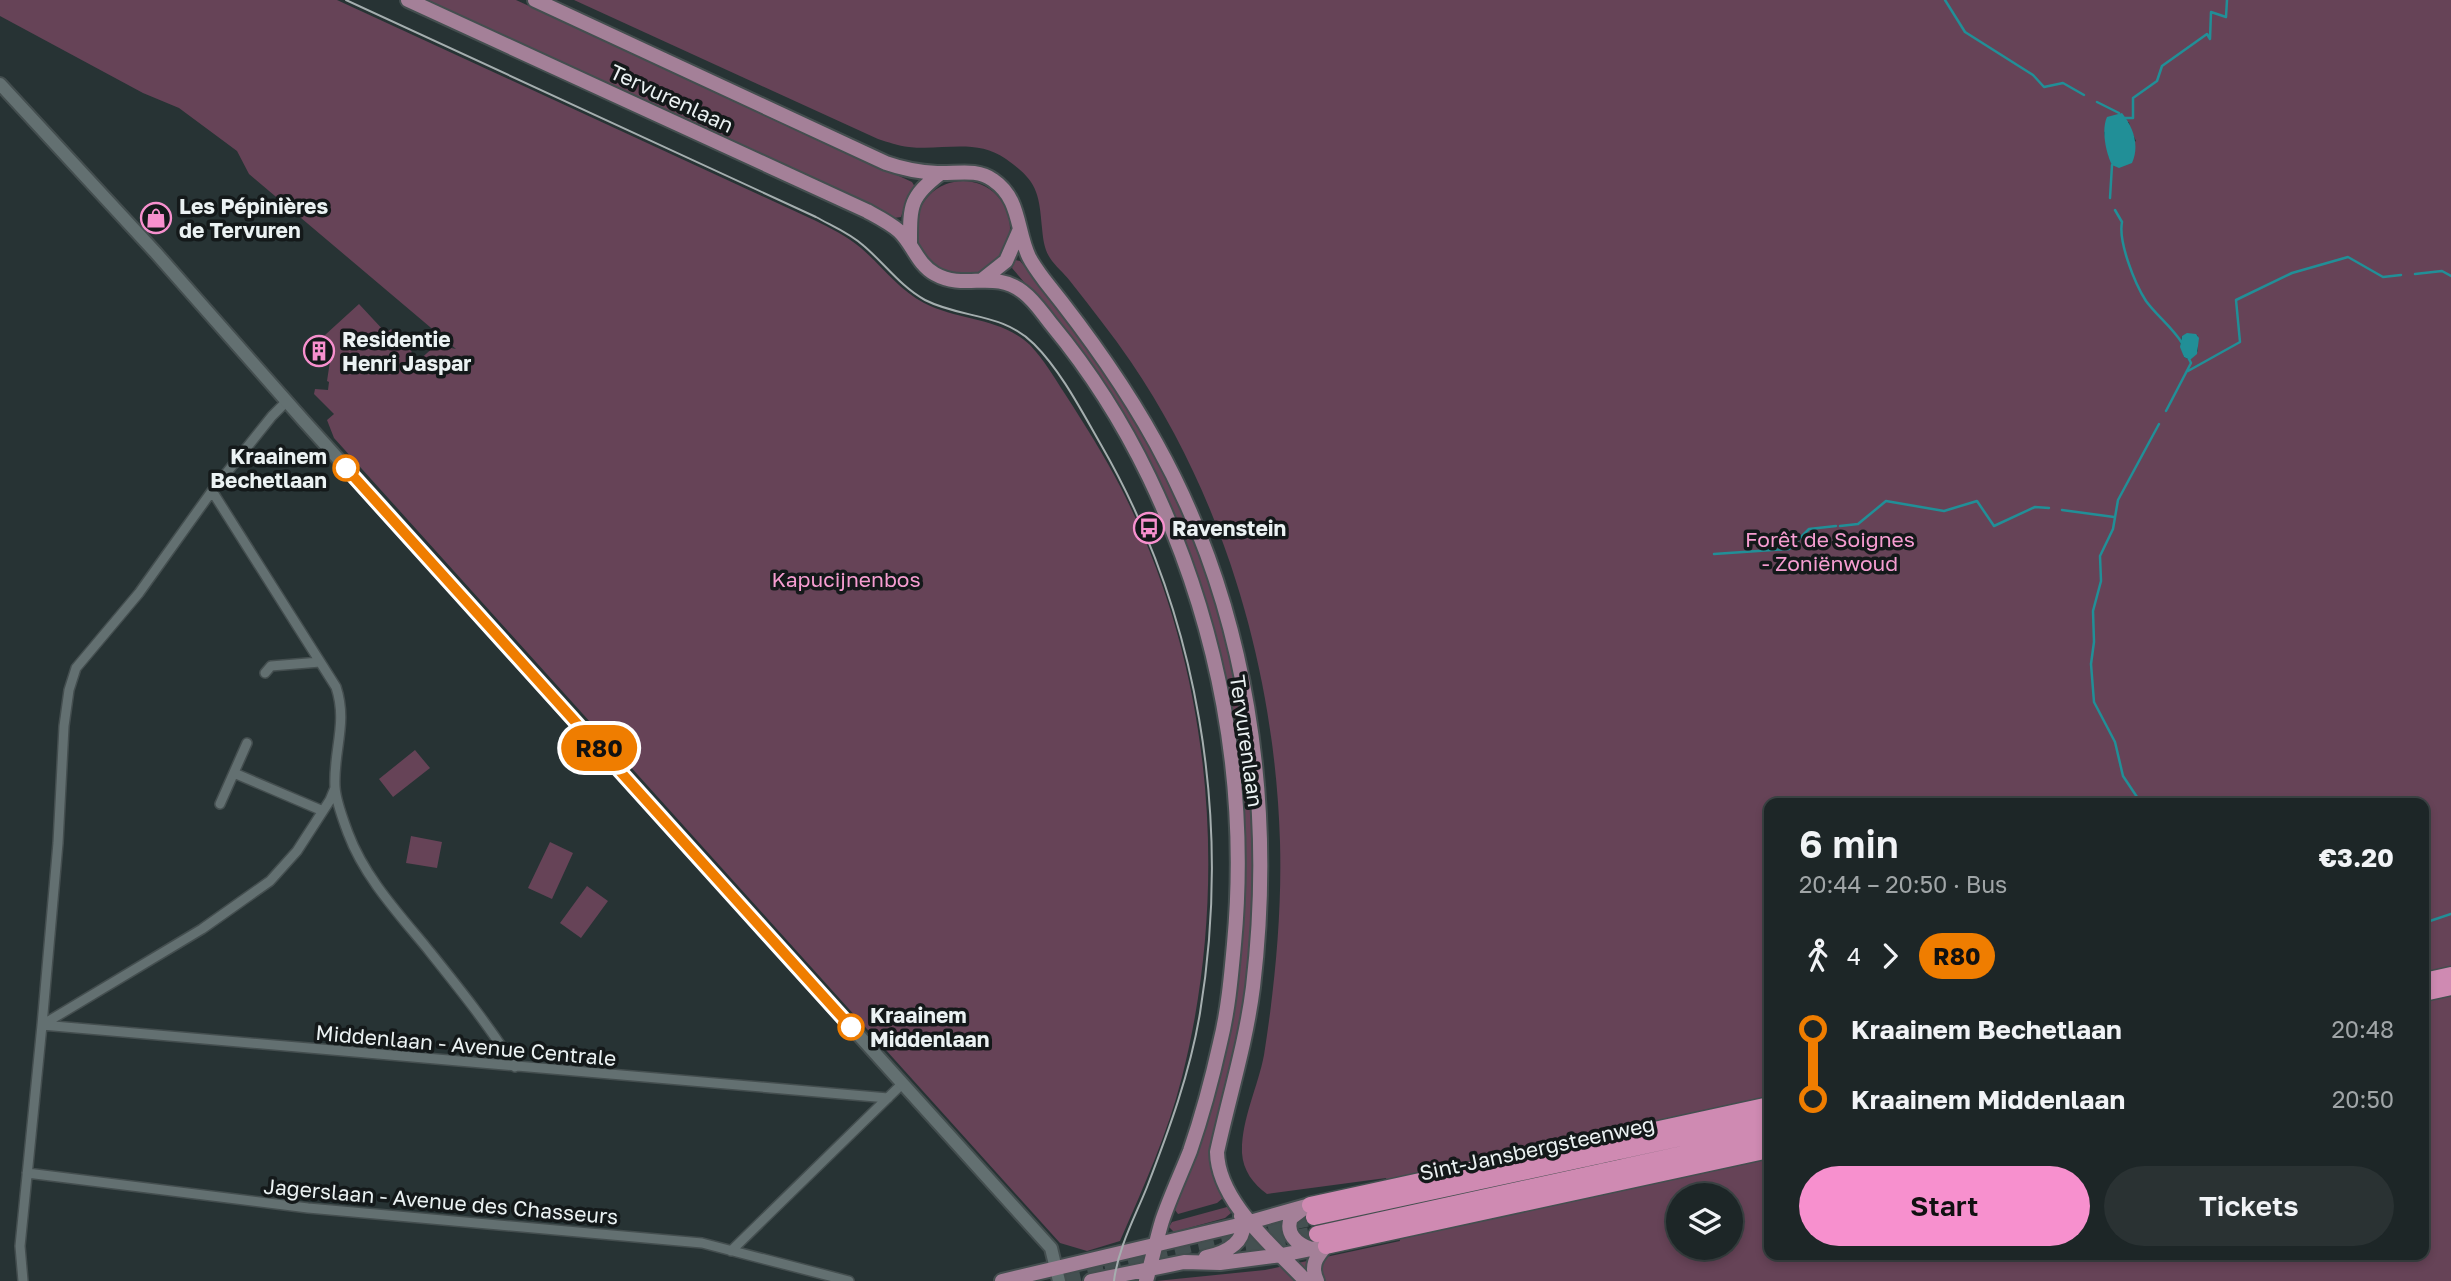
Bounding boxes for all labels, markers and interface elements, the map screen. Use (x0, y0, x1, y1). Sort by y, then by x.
street label: Tervurenlaan (606, 58, 738, 138)
place label: Les Pépinières de Tervuren (179, 193, 328, 243)
shop icon: Les Pépinières de Tervuren (139, 201, 173, 235)
place label: Residentie Henri Jaspar (342, 326, 471, 376)
building icon: Residentie Henri Jaspar (302, 334, 336, 368)
place label: Kraainem Bechetlaan (210, 443, 327, 493)
marker: Kraainem Bechetlaan (333, 455, 359, 481)
bus stop icon: Ravenstein (1132, 511, 1166, 545)
place label: Ravenstein (1172, 515, 1286, 541)
park label: Forêt de Soignes - Zoniënwoud (1745, 526, 1915, 576)
park label: Kapucijnenbos (771, 566, 921, 592)
street label: Tervurenlaan (1225, 673, 1269, 809)
line badge: R80 (559, 725, 639, 771)
text: R80 (575, 733, 623, 762)
text: 6 min (1799, 821, 1899, 866)
text: €3.20 (2319, 842, 2394, 873)
text: 20:44 – 20:50 · Bus (1799, 870, 2007, 898)
icon: walk (1799, 937, 1837, 975)
icon: forward (1871, 937, 1909, 975)
text: R80 (1933, 941, 1981, 970)
text: 4 (1847, 942, 1861, 970)
place label: Kraainem Middenlaan (870, 1002, 989, 1052)
marker: Kraainem Middenlaan (838, 1014, 864, 1040)
text: Kraainem Bechetlaan (1851, 1014, 2122, 1045)
text: 20:48 (2331, 1015, 2394, 1043)
street label: Middenlaan - Avenue Centrale (314, 1019, 618, 1071)
text: Kraainem Middenlaan (1851, 1084, 2125, 1115)
text: 20:50 (2332, 1085, 2394, 1113)
street label: Sint-Jansbergsteenweg (1417, 1110, 1657, 1186)
button: Start (1799, 1166, 2090, 1246)
button: Tickets (2104, 1166, 2394, 1246)
street label: Jagerslaan - Avenue des Chasseurs (262, 1173, 620, 1229)
map controls (1666, 1183, 1743, 1260)
button: layers (1666, 1183, 1743, 1260)

